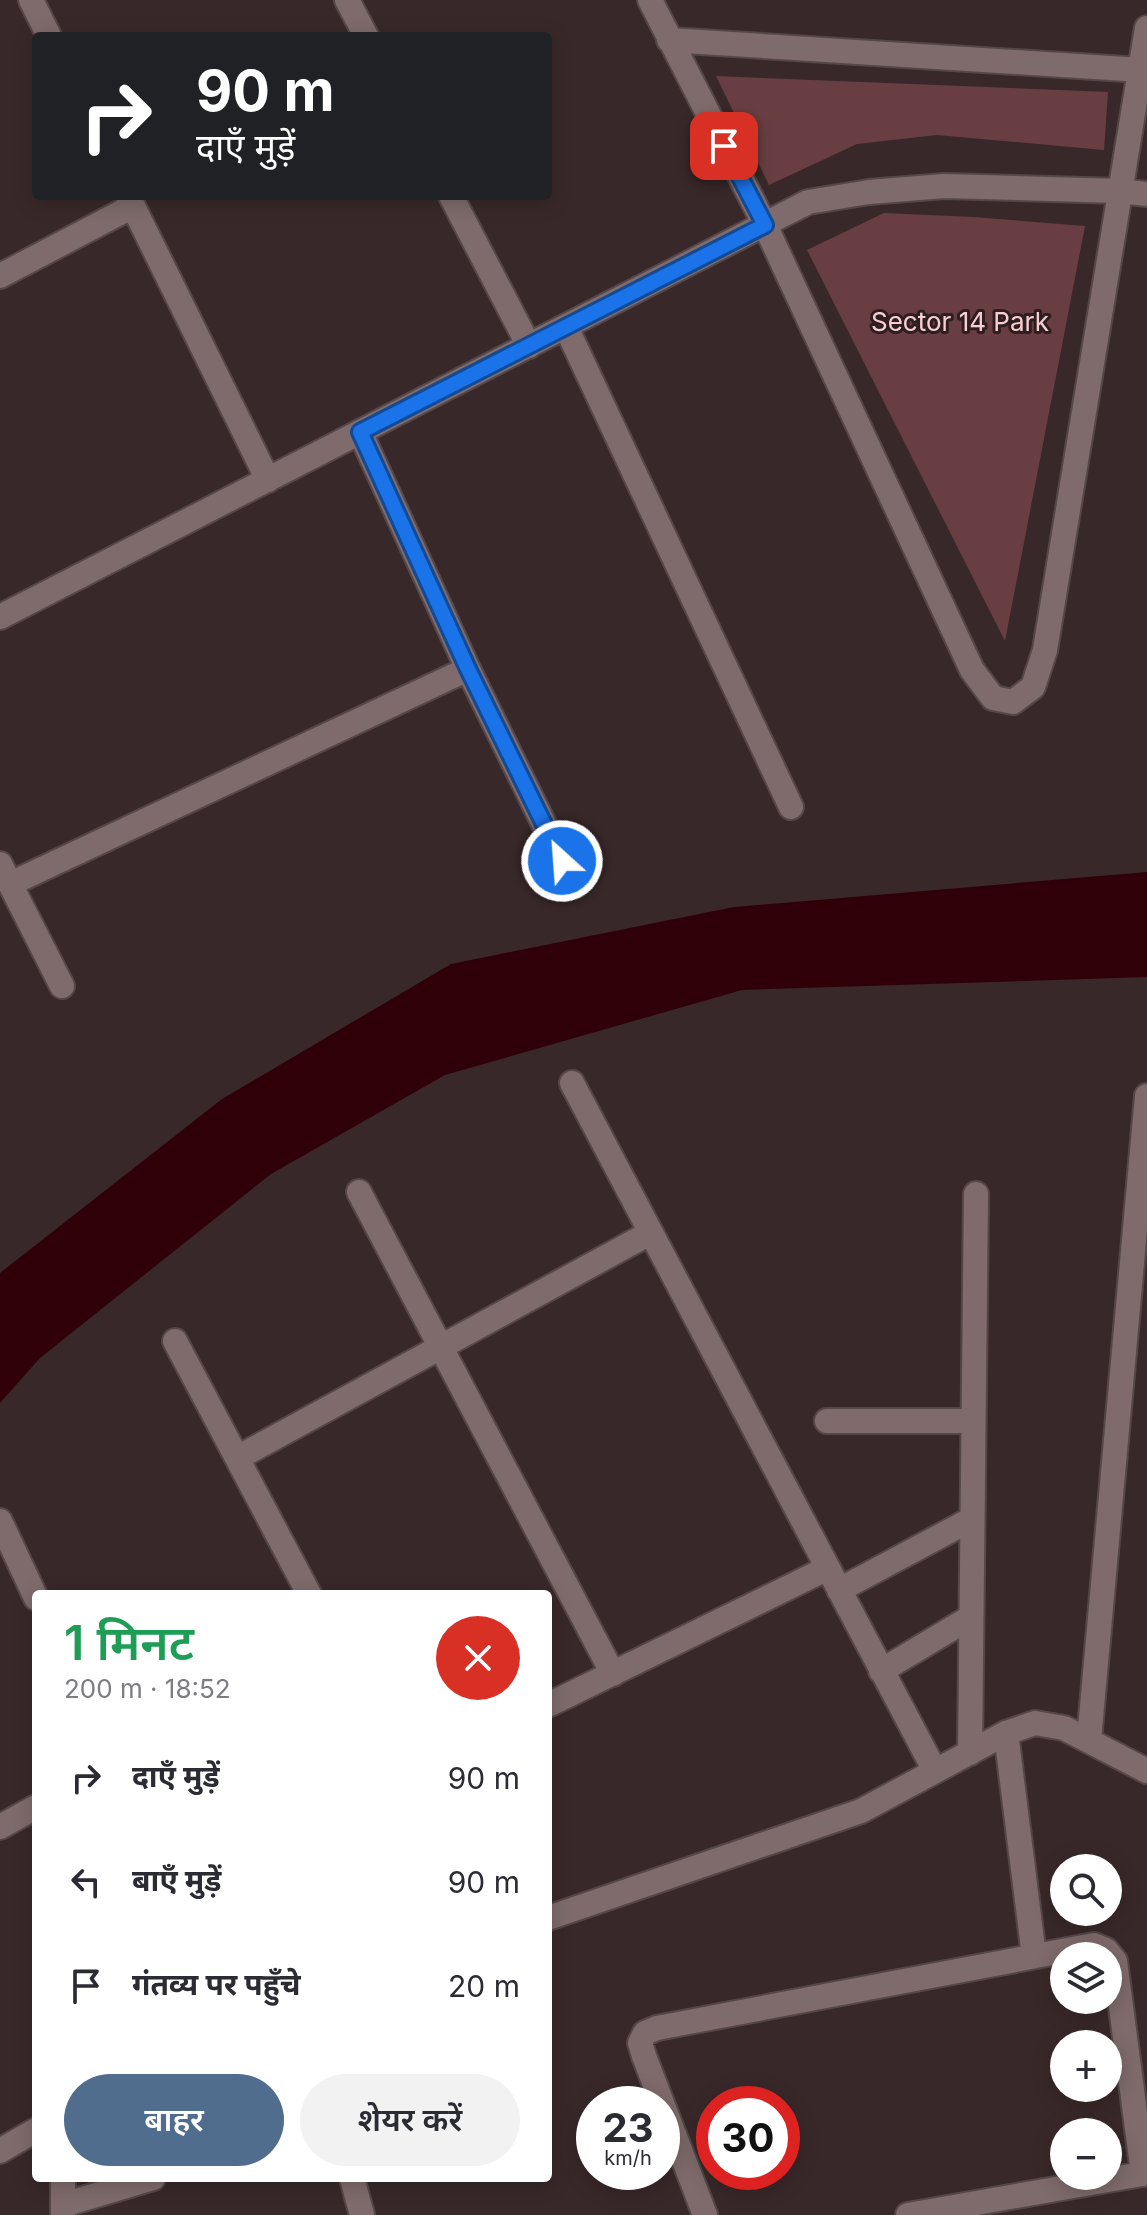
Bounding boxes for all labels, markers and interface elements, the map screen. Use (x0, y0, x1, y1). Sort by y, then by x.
text: 90 m (196, 57, 335, 125)
icon: right (64, 64, 168, 168)
pin (690, 112, 758, 180)
icon: arrive (702, 124, 746, 168)
text: दाएँ मुड़ें (196, 125, 295, 169)
park label: Sector 14 Park (871, 306, 1049, 337)
position arrow (520, 819, 604, 903)
text: 1 मिनट (64, 1613, 194, 1672)
button: close (436, 1616, 520, 1700)
text: 200 m · 18:52 (64, 1673, 231, 1704)
icon: right (64, 1756, 108, 1800)
text: दाएँ मुड़ें (132, 1758, 220, 1794)
text: 90 m (448, 1760, 520, 1796)
map controls (1050, 1854, 1122, 2190)
button: search (1050, 1854, 1122, 1926)
icon: left (64, 1860, 108, 1904)
text: बाएँ मुड़ें (132, 1862, 221, 1898)
text: 90 m (448, 1864, 520, 1900)
button: layers (1050, 1942, 1122, 2014)
icon: arrive (64, 1964, 108, 2008)
text: गंतव्य पर पहुँचे (132, 1966, 300, 2002)
text: 20 m (448, 1968, 520, 2004)
button: + (1050, 2030, 1122, 2102)
button: बाहर (64, 2074, 284, 2166)
button: शेयर करें (300, 2074, 520, 2166)
speed limit sign: 30 (696, 2086, 800, 2190)
text: 23 (602, 2103, 654, 2152)
button: − (1050, 2118, 1122, 2190)
text: km/h (604, 2146, 652, 2170)

